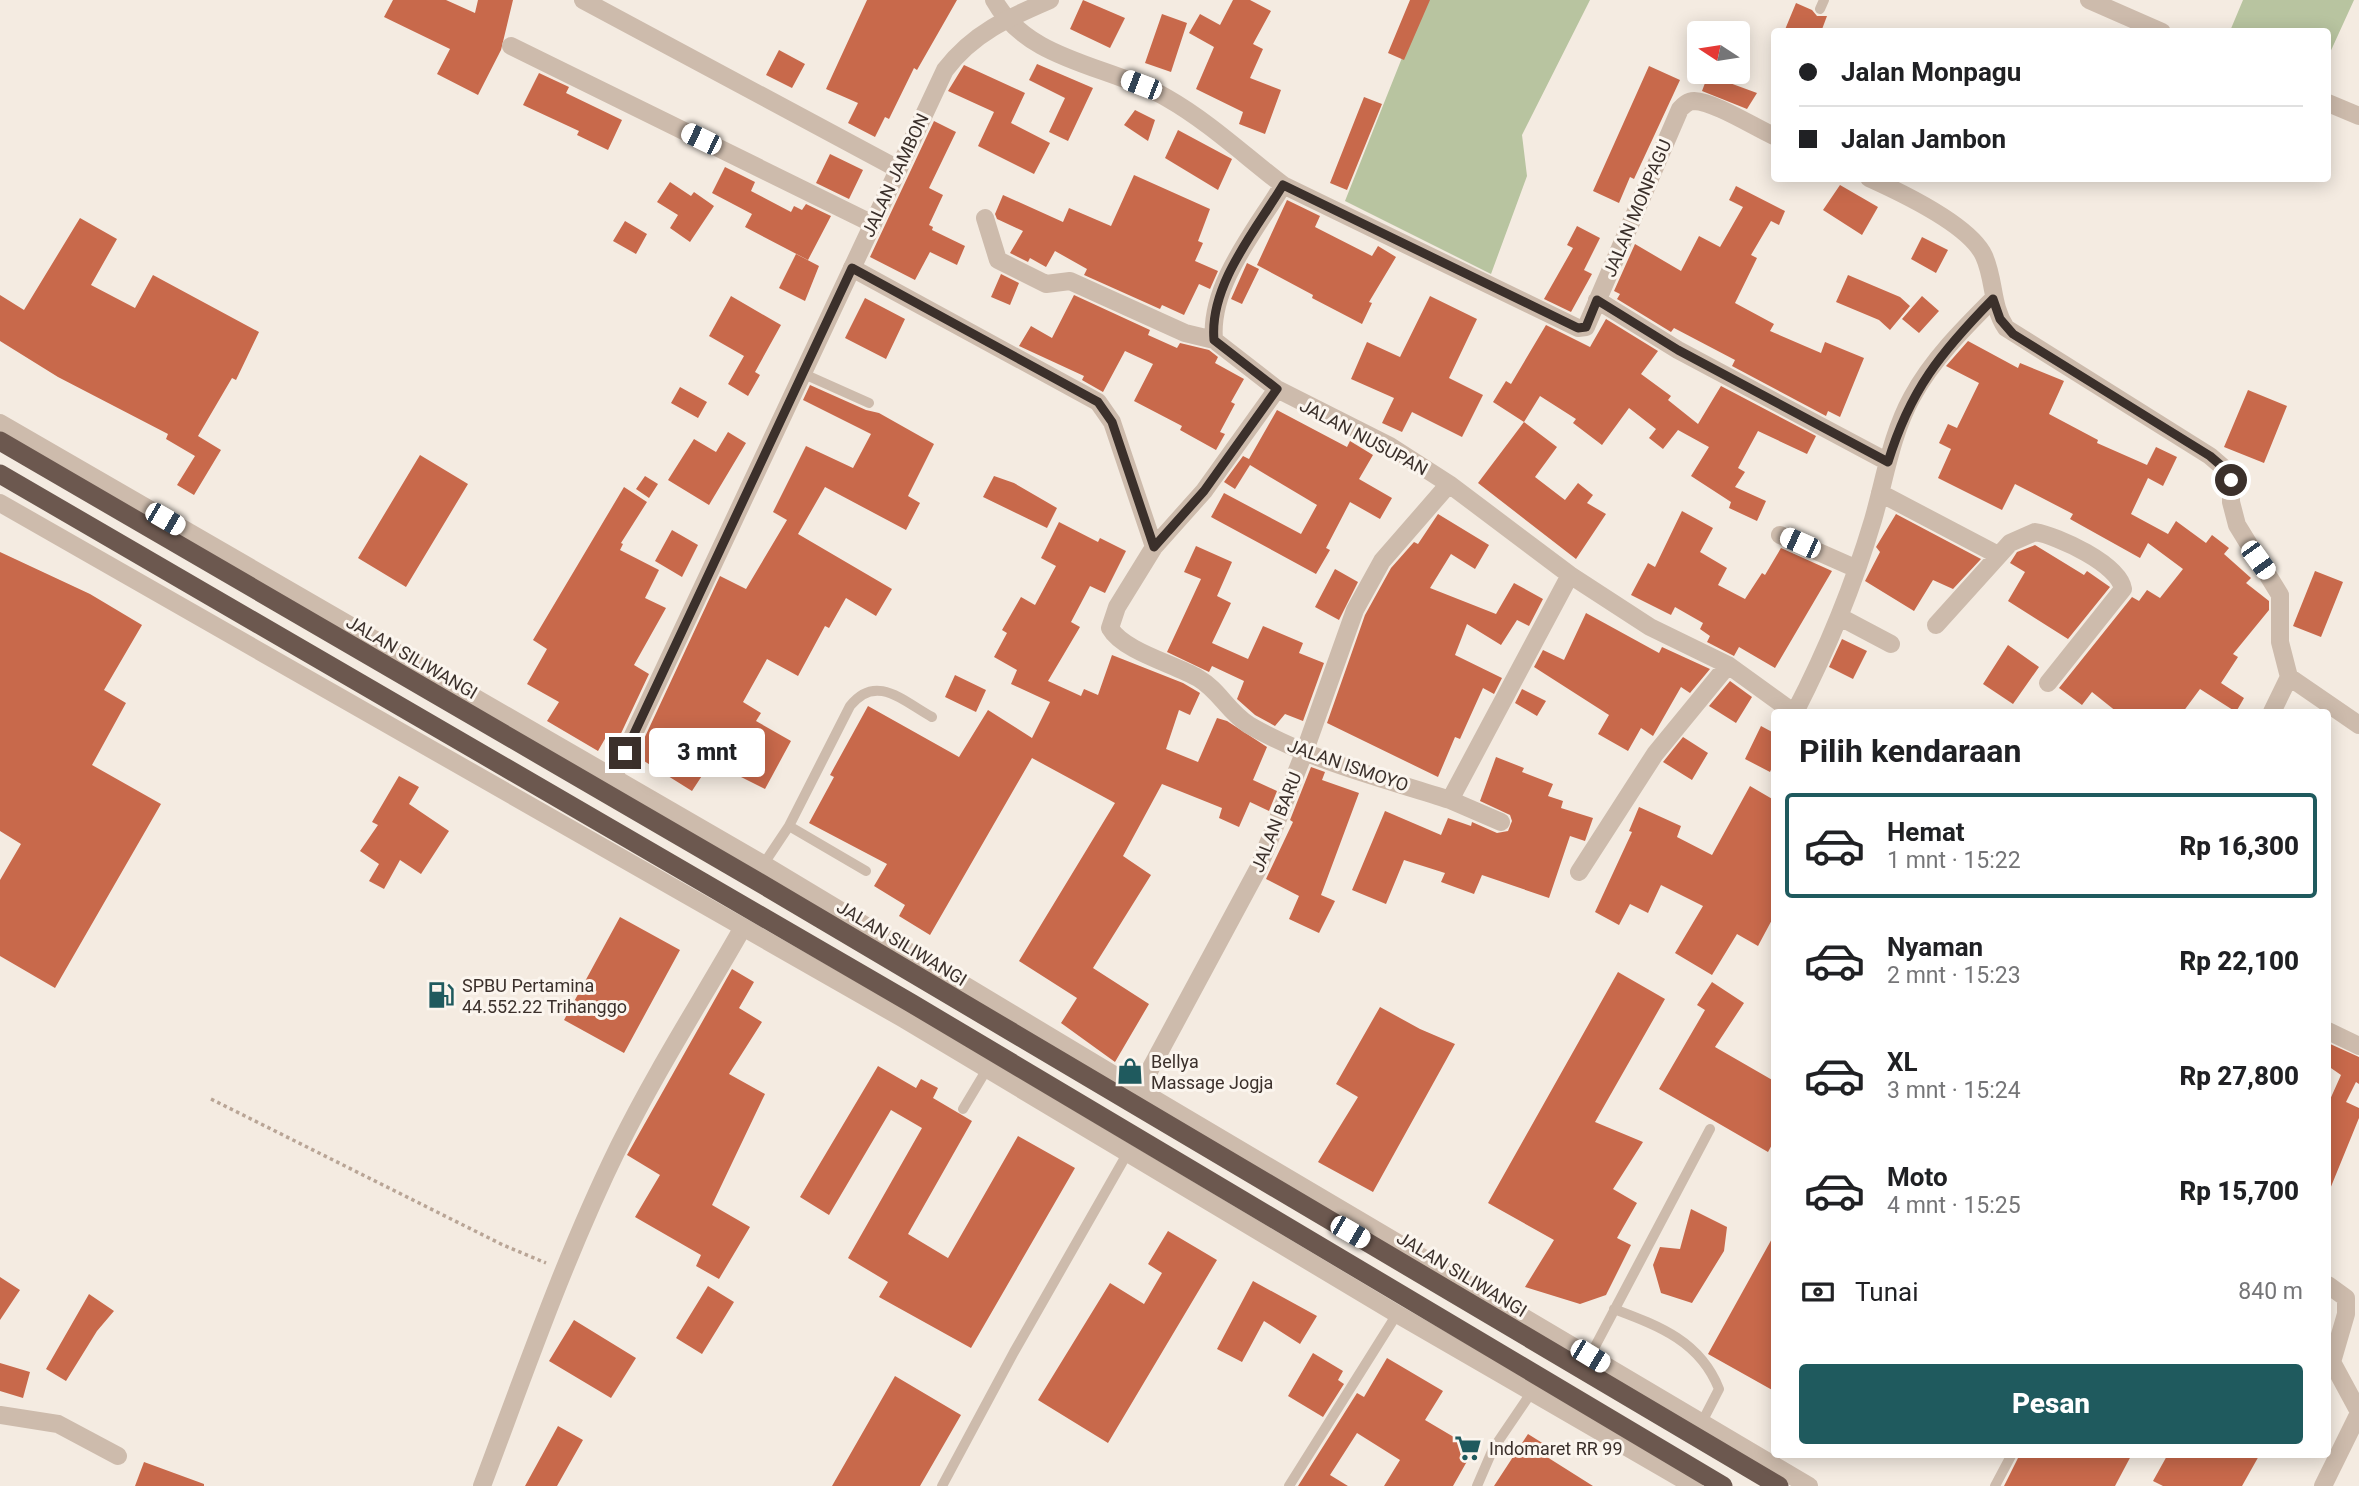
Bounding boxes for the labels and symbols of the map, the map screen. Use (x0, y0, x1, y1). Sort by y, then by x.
north arrow (1687, 21, 1750, 84)
car (1118, 68, 1165, 102)
street label: JALAN JAMBON (857, 110, 933, 240)
car (678, 120, 725, 158)
street label: JALAN MONPAGU (1599, 136, 1675, 280)
street label: JALAN NUSUPAN (1296, 394, 1432, 480)
route start (2215, 464, 2247, 496)
car (142, 499, 189, 539)
car (1777, 525, 1824, 561)
car (2238, 537, 2279, 583)
street label: JALAN SILIWANGI (343, 611, 481, 703)
callout: 3 mnt (650, 728, 765, 778)
street label: JALAN ISMOYO (1285, 734, 1411, 796)
route end (609, 737, 641, 769)
street label: JALAN BARU (1246, 769, 1306, 875)
street label: JALAN SILIWANGI (833, 896, 971, 990)
place label: SPBU Pertamina 44.552.22 Trihanggo (462, 975, 627, 1017)
fuel station icon: SPBU Pertamina 44.552.22 Trihanggo (426, 980, 456, 1010)
place label: Bellya Massage Jogja (1151, 1051, 1273, 1093)
shop icon: Bellya Massage Jogja (1115, 1056, 1145, 1086)
car (1327, 1212, 1374, 1252)
street label: JALAN SILIWANGI (1393, 1227, 1531, 1321)
car (1567, 1336, 1614, 1376)
supermarket icon: Indomaret RR 99 (1453, 1433, 1483, 1463)
place label: Indomaret RR 99 (1489, 1438, 1623, 1459)

